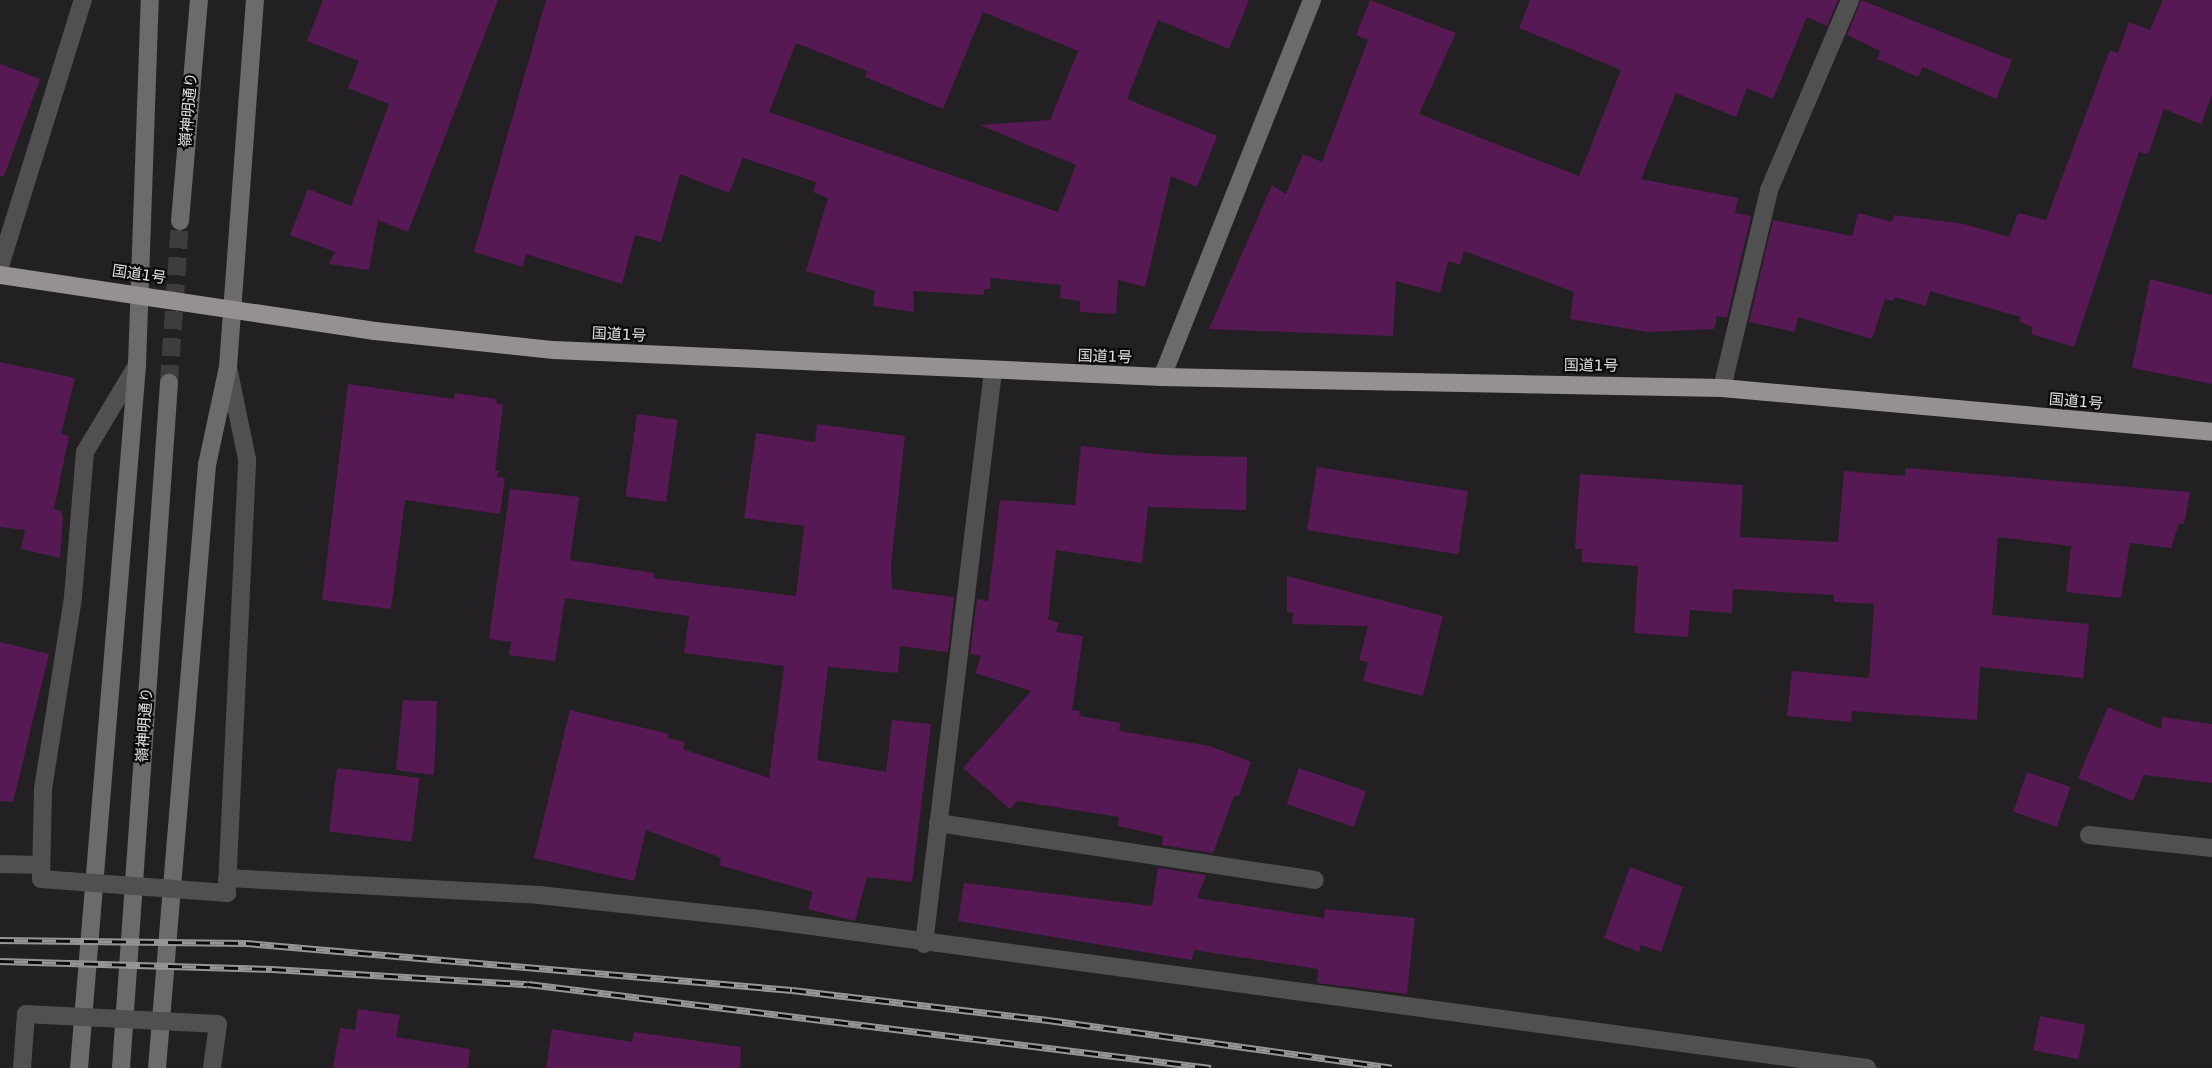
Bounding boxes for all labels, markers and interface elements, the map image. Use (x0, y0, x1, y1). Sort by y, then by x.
street label: 嶺神明通り (177, 72, 201, 148)
street label: 国道1号 (111, 262, 167, 288)
street label: 国道1号 (591, 325, 647, 345)
street label: 国道1号 (1077, 347, 1133, 367)
street label: 国道1号 (1564, 357, 1618, 375)
street label: 国道1号 (2048, 391, 2104, 413)
street label: 嶺神明通り (133, 687, 157, 763)

